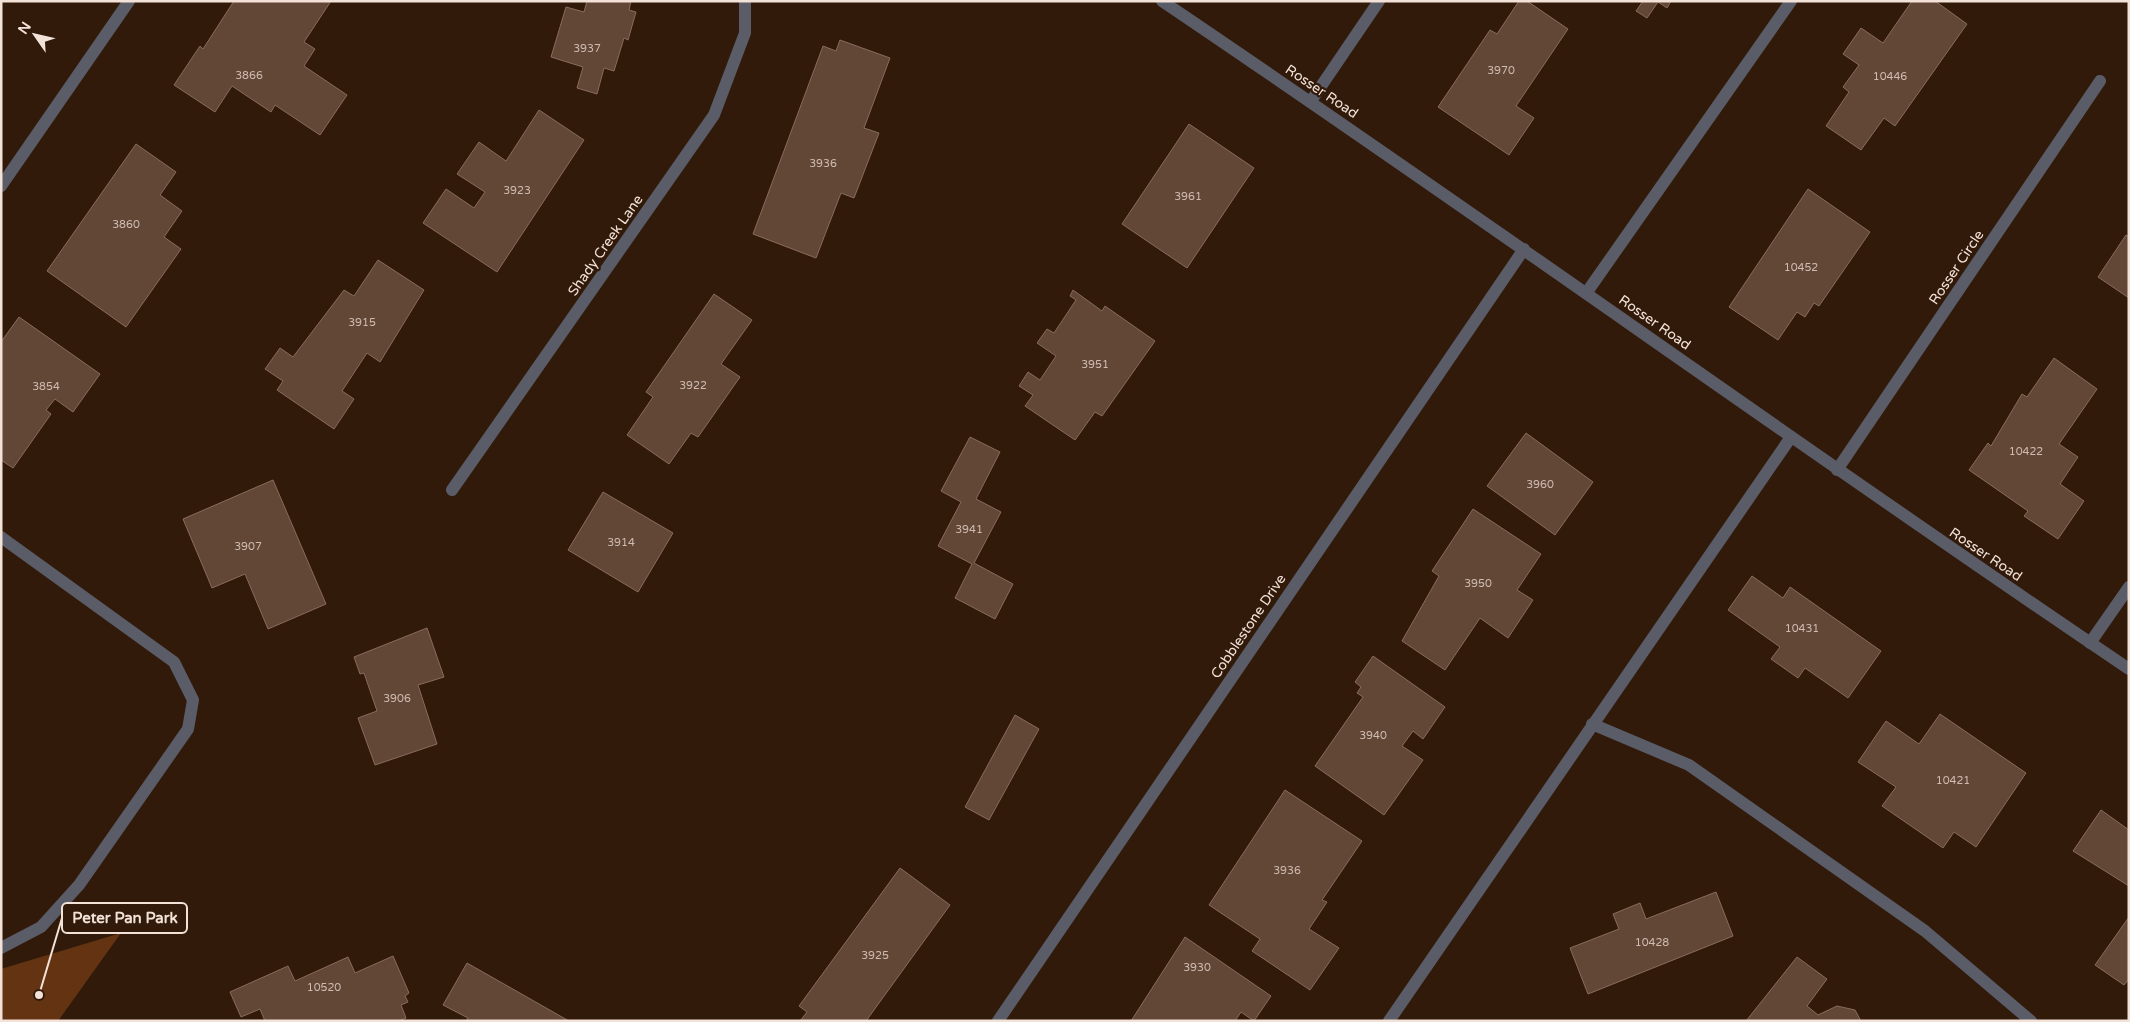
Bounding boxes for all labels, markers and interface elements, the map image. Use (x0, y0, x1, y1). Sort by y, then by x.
north arrow (10, 10, 60, 60)
text: N (14, 19, 35, 37)
house number: 3937 (573, 42, 601, 55)
street label: Rosser Road (1282, 61, 1361, 122)
house number: 3970 (1487, 64, 1515, 77)
house number: 3866 (235, 69, 263, 82)
house number: 10446 (1873, 70, 1907, 83)
house number: 3936 (809, 157, 837, 170)
house number: 3923 (503, 184, 531, 197)
house number: 3961 (1174, 190, 1202, 203)
street label: Shady Creek Lane (564, 192, 647, 299)
house number: 3860 (112, 218, 140, 231)
street label: Rosser Circle (1925, 227, 1988, 308)
house number: 10452 (1784, 261, 1818, 274)
street label: Rosser Road (1615, 291, 1694, 353)
house number: 3915 (348, 316, 376, 329)
house number: 3951 (1081, 358, 1109, 371)
house number: 3922 (679, 379, 707, 392)
house number: 3854 (32, 380, 60, 393)
house number: 10422 (2009, 445, 2043, 458)
house number: 3960 (1526, 478, 1554, 491)
house number: 3941 (955, 523, 983, 536)
street label: Rosser Road (1946, 524, 2025, 585)
house number: 3914 (607, 536, 635, 549)
house number: 3907 (234, 540, 262, 553)
street label: Cobblestone Drive (1207, 571, 1290, 682)
house number: 3950 (1464, 577, 1492, 590)
house number: 10431 (1785, 622, 1819, 635)
house number: 3906 (383, 692, 411, 705)
house number: 3940 (1359, 729, 1387, 742)
house number: 10421 (1936, 774, 1970, 787)
house number: 3936 (1273, 864, 1301, 877)
callout: Peter Pan Park (62, 903, 187, 933)
text: Peter Pan Park (72, 909, 178, 927)
house number: 10428 (1635, 936, 1669, 949)
house number: 3925 (861, 949, 889, 962)
house number: 3930 (1183, 961, 1211, 974)
house number: 10520 (307, 981, 341, 994)

